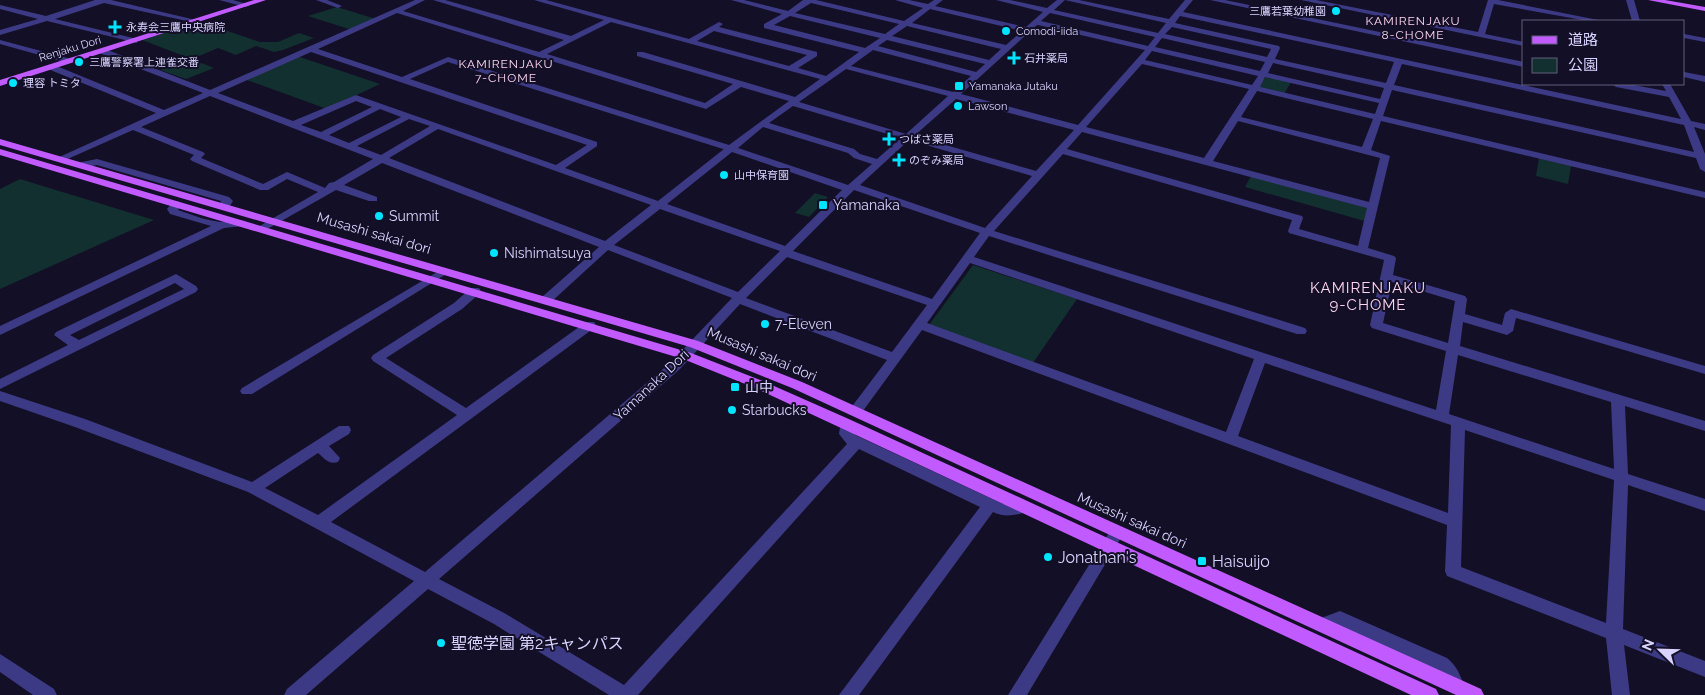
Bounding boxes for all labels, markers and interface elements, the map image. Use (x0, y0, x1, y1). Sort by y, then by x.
place label: 三鷹若葉幼稚園 (1249, 5, 1326, 18)
marker: 三鷹若葉幼稚園 (1330, 5, 1342, 17)
district label: KAMIRENJAKU 8-CHOME (1365, 14, 1461, 42)
marker: 永寿会三鷹中央病院 (108, 20, 122, 34)
legend (1522, 20, 1685, 85)
place label: 永寿会三鷹中央病院 (126, 21, 225, 34)
marker: Comodi-iida (1000, 25, 1012, 37)
place label: Comodi-iida (1016, 25, 1078, 38)
text: 道路 (1568, 31, 1598, 49)
street label: Renjaku Dori (37, 33, 103, 65)
marker: 石井薬局 (1008, 52, 1020, 64)
place label: 石井薬局 (1024, 52, 1068, 65)
marker: 三鷹警察署上連雀交番 (73, 56, 85, 68)
place label: 三鷹警察署上連雀交番 (89, 56, 199, 69)
text: 公園 (1568, 56, 1598, 74)
district label: KAMIRENJAKU 7-CHOME (458, 57, 554, 85)
marker: 理容 トミタ (7, 77, 19, 89)
place label: 理容 トミタ (23, 77, 81, 90)
marker: Yamanaka Jutaku (953, 80, 965, 92)
place label: Yamanaka Jutaku (969, 80, 1058, 93)
marker: Lawson (952, 100, 964, 112)
place label: Lawson (968, 100, 1007, 113)
marker: つばさ薬局 (883, 133, 895, 145)
place label: つばさ薬局 (899, 133, 954, 146)
marker: のぞみ薬局 (893, 154, 905, 166)
place label: のぞみ薬局 (909, 154, 964, 167)
marker: 山中保育園 (718, 169, 730, 181)
place label: 山中保育園 (734, 169, 789, 182)
place label: Yamanaka (833, 197, 900, 213)
marker: Yamanaka (817, 199, 829, 211)
place label: Summit (389, 208, 440, 224)
street label: Musashi sakai dori (315, 209, 433, 257)
marker: Summit (373, 210, 385, 222)
place label: Nishimatsuya (504, 245, 591, 261)
marker: Nishimatsuya (488, 247, 500, 259)
district label: KAMIRENJAKU 9-CHOME (1310, 279, 1426, 314)
place label: 7-Eleven (775, 316, 832, 332)
marker: 7-Eleven (759, 318, 771, 330)
street label: Musashi sakai dori (705, 324, 819, 384)
street label: Yamanaka Dori (610, 346, 692, 424)
place label: 山中 (745, 379, 773, 395)
marker: 山中 (729, 381, 741, 393)
place label: Starbucks (742, 402, 807, 418)
marker: Starbucks (726, 404, 738, 416)
street label: Musashi sakai dori (1075, 489, 1189, 551)
place label: Jonathan's (1058, 548, 1137, 567)
marker: Jonathan's (1042, 551, 1054, 563)
place label: Haisuijo (1212, 552, 1270, 571)
marker: Haisuijo (1196, 555, 1208, 567)
north arrow (1635, 625, 1685, 675)
place label: 聖徳学園 第2キャンパス (451, 634, 623, 653)
marker: 聖徳学園 第2キャンパス (435, 637, 447, 649)
text: N (1639, 637, 1657, 653)

